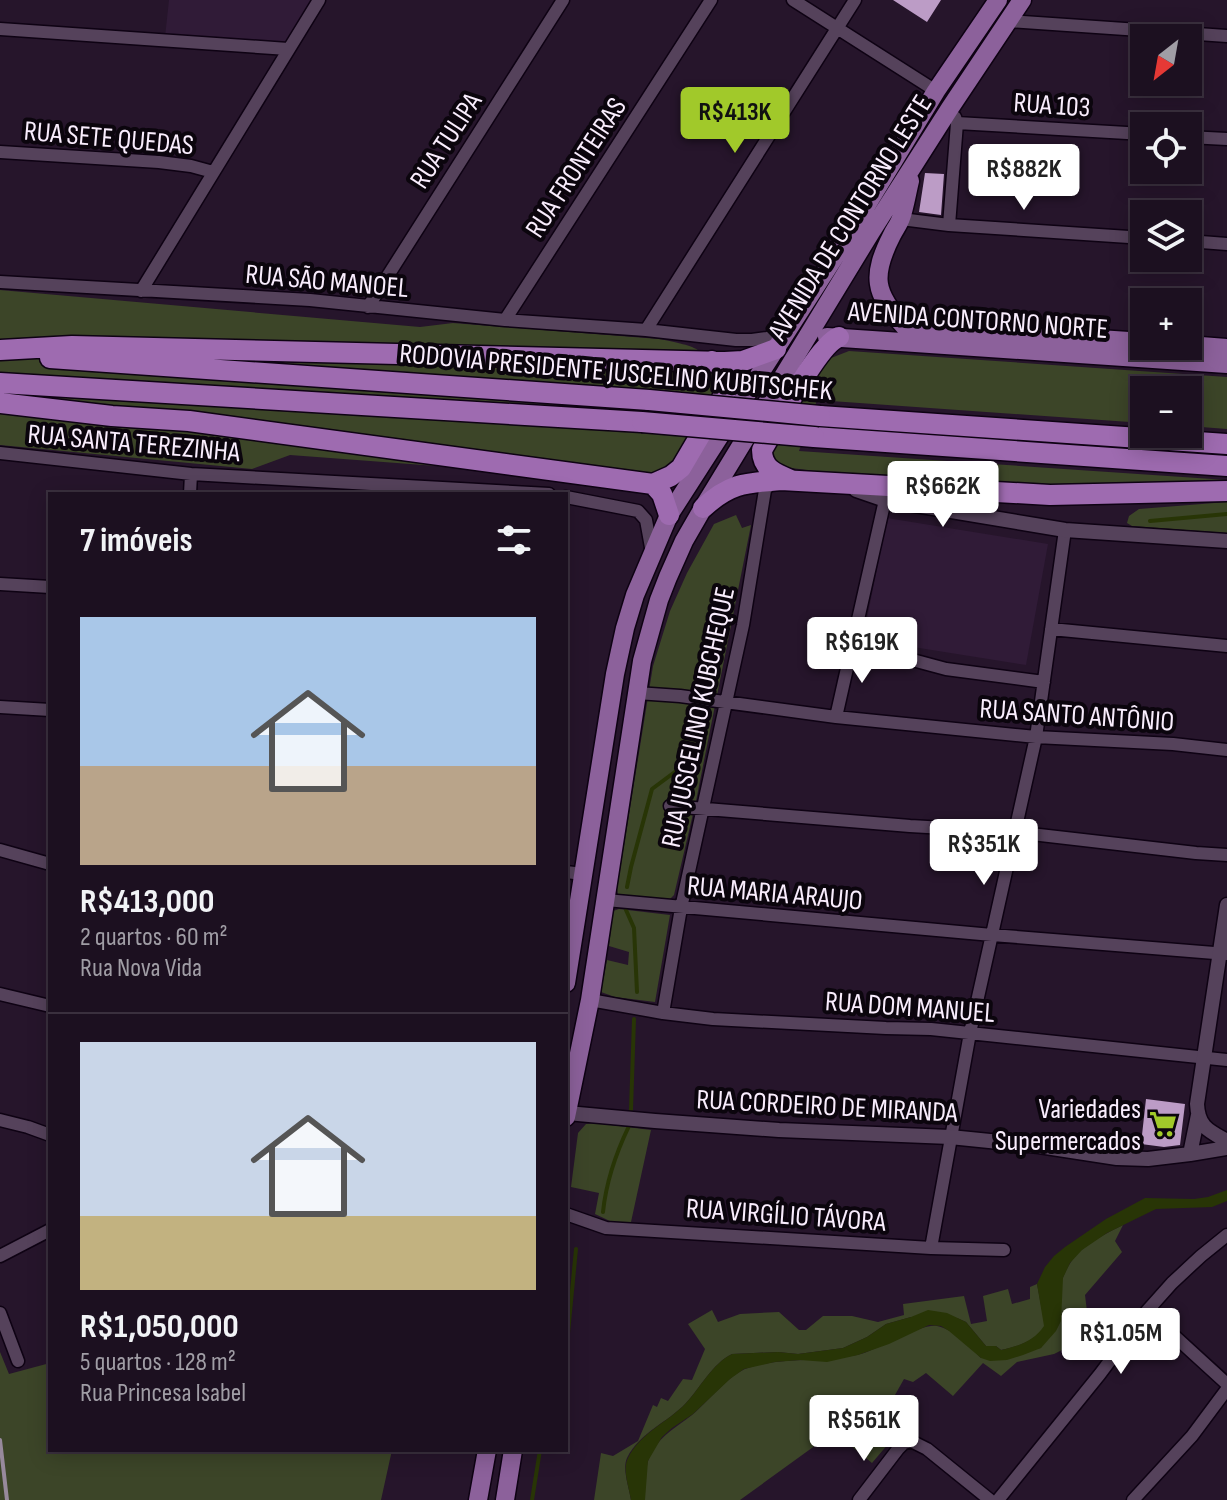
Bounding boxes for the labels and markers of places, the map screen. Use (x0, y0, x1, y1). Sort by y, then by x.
pin: R$413K (670, 87, 800, 155)
pin: R$882K (959, 144, 1089, 212)
pin: R$662K (878, 461, 1008, 529)
pin: R$619K (797, 617, 927, 685)
pin: R$351K (919, 819, 1049, 887)
place label: Variedades Supermercados (995, 1093, 1141, 1158)
supermarket icon: Variedades Supermercados (1148, 1109, 1178, 1139)
pin: R$1.05M (1047, 1308, 1195, 1376)
pin: R$561K (799, 1395, 929, 1463)

